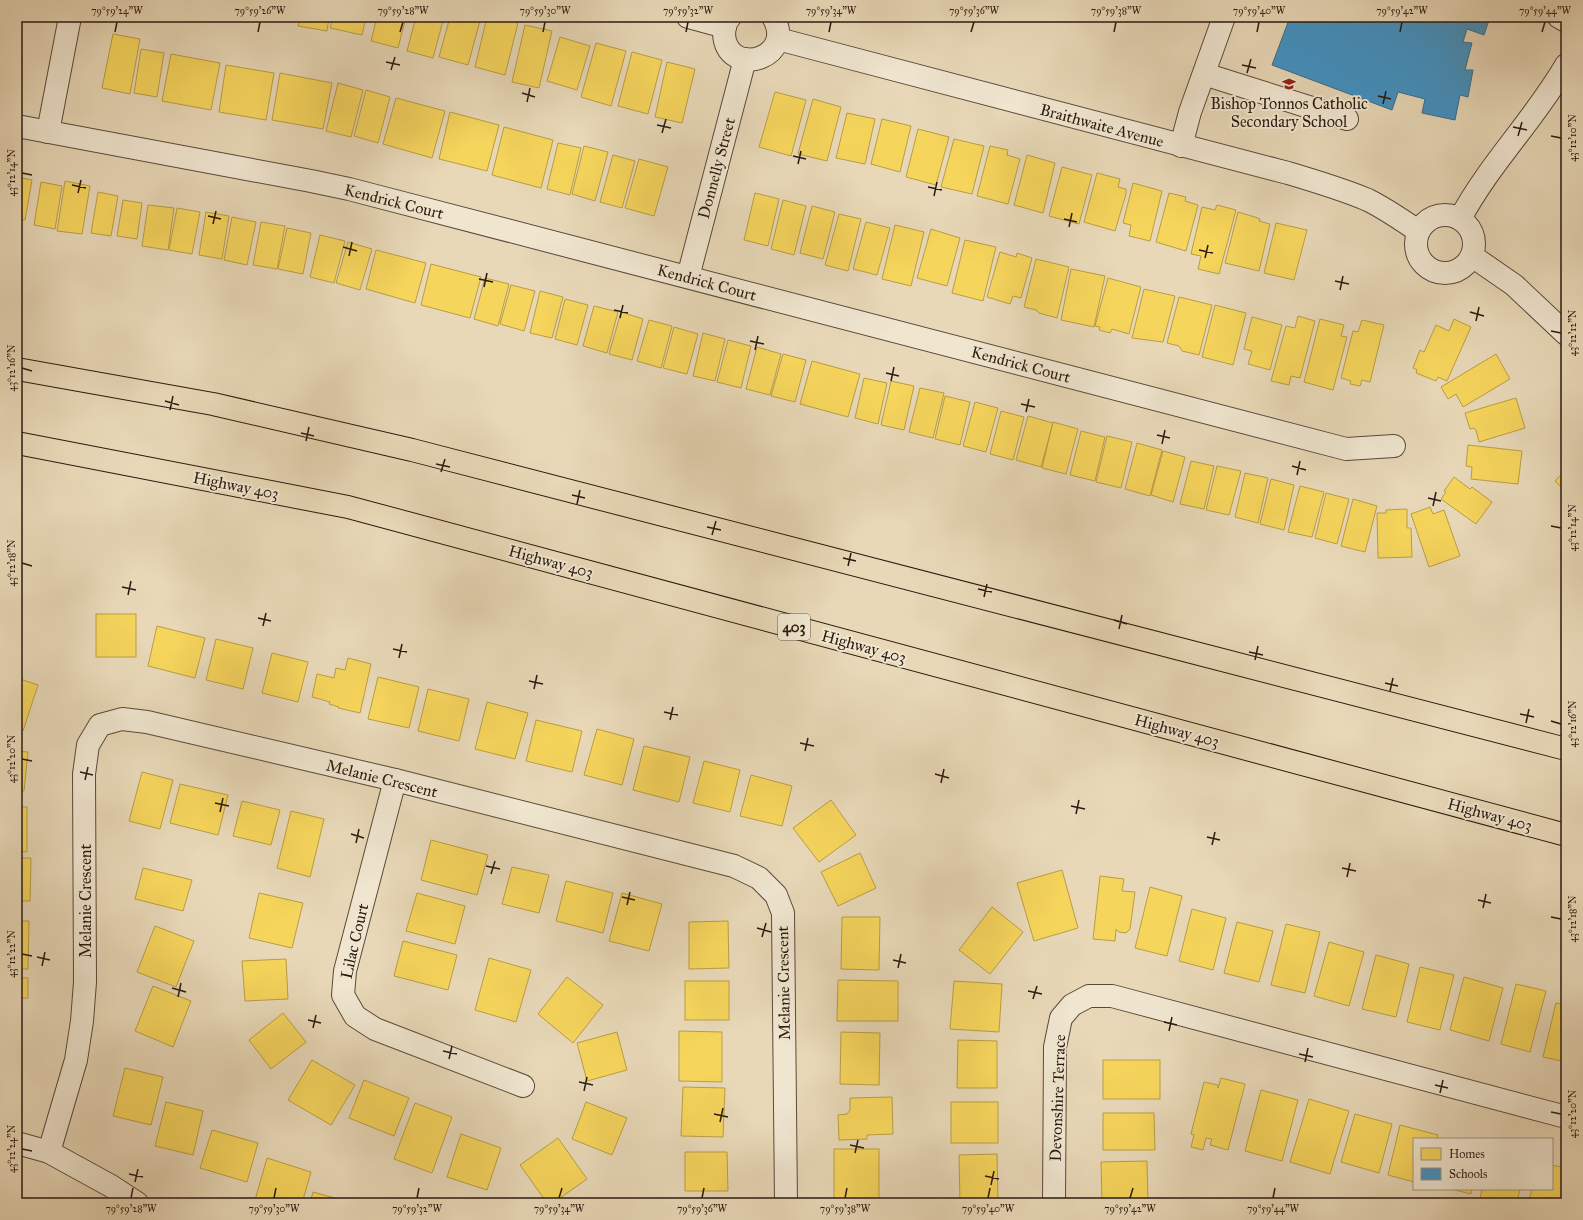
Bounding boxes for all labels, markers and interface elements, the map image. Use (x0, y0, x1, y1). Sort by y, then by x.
text: 79°59'24"W (91, 5, 143, 17)
text: 79°59'26"W (234, 5, 286, 17)
text: 79°59'28"W (377, 5, 429, 17)
text: 79°59'30"W (520, 5, 571, 17)
text: 79°59'32"W (663, 5, 713, 17)
text: 79°59'34"W (806, 5, 857, 17)
text: 79°59'36"W (949, 5, 1000, 17)
text: 79°59'38"W (1091, 5, 1142, 17)
text: 79°59'40"W (1233, 5, 1286, 17)
text: 79°59'42"W (1376, 5, 1428, 17)
text: 79°59'44"W (1519, 5, 1572, 17)
school or university icon: Bishop Tonnos Catholic Secondary School (1281, 76, 1297, 92)
place label: Bishop Tonnos Catholic Secondary School (1210, 94, 1368, 131)
street label: Braithwaite Avenue (1038, 100, 1166, 151)
text: 43°12'10"N (1567, 114, 1579, 162)
street label: Donnelly Street (694, 115, 739, 221)
text: 43°12'14"N (6, 149, 18, 197)
street label: Kendrick Court (342, 180, 446, 223)
street label: Kendrick Court (655, 260, 759, 305)
text: 43°12'12"N (1567, 309, 1579, 356)
street label: Kendrick Court (969, 342, 1073, 387)
text: 43°12'16"N (6, 344, 18, 391)
street label: Highway 403 (191, 468, 280, 504)
text: 43°12'14"N (1567, 504, 1579, 552)
text: 43°12'18"N (6, 539, 18, 586)
street label: Highway 403 (506, 541, 595, 583)
road number: 403 (778, 614, 810, 640)
street label: Highway 403 (819, 626, 908, 668)
text: 43°12'16"N (1567, 700, 1579, 747)
street label: Highway 403 (1132, 710, 1221, 752)
text: 43°12'20"N (6, 734, 18, 783)
street label: Melanie Crescent (324, 755, 440, 802)
street label: Highway 403 (1445, 794, 1534, 836)
street label: Melanie Crescent (76, 844, 95, 958)
text: 43°12'18"N (1567, 895, 1579, 942)
street label: Lilac Court (337, 901, 372, 981)
street label: Melanie Crescent (773, 925, 794, 1040)
text: 43°12'22"N (6, 930, 18, 978)
street label: Devonshire Terrace (1046, 1034, 1069, 1162)
text: 43°12'20"N (1567, 1089, 1579, 1138)
text: 43°12'24"N (6, 1124, 18, 1173)
legend (1413, 1138, 1553, 1190)
text: Homes (1449, 1147, 1485, 1161)
text: Schools (1449, 1167, 1487, 1181)
text: 79°59'28"W (105, 1203, 157, 1215)
text: 79°59'30"W (249, 1203, 300, 1215)
text: 79°59'32"W (392, 1203, 442, 1215)
text: 79°59'34"W (534, 1203, 585, 1215)
text: 79°59'36"W (677, 1203, 728, 1215)
text: 79°59'38"W (820, 1203, 871, 1215)
text: 79°59'40"W (962, 1203, 1015, 1215)
text: 79°59'42"W (1104, 1203, 1156, 1215)
text: 79°59'44"W (1247, 1203, 1300, 1215)

